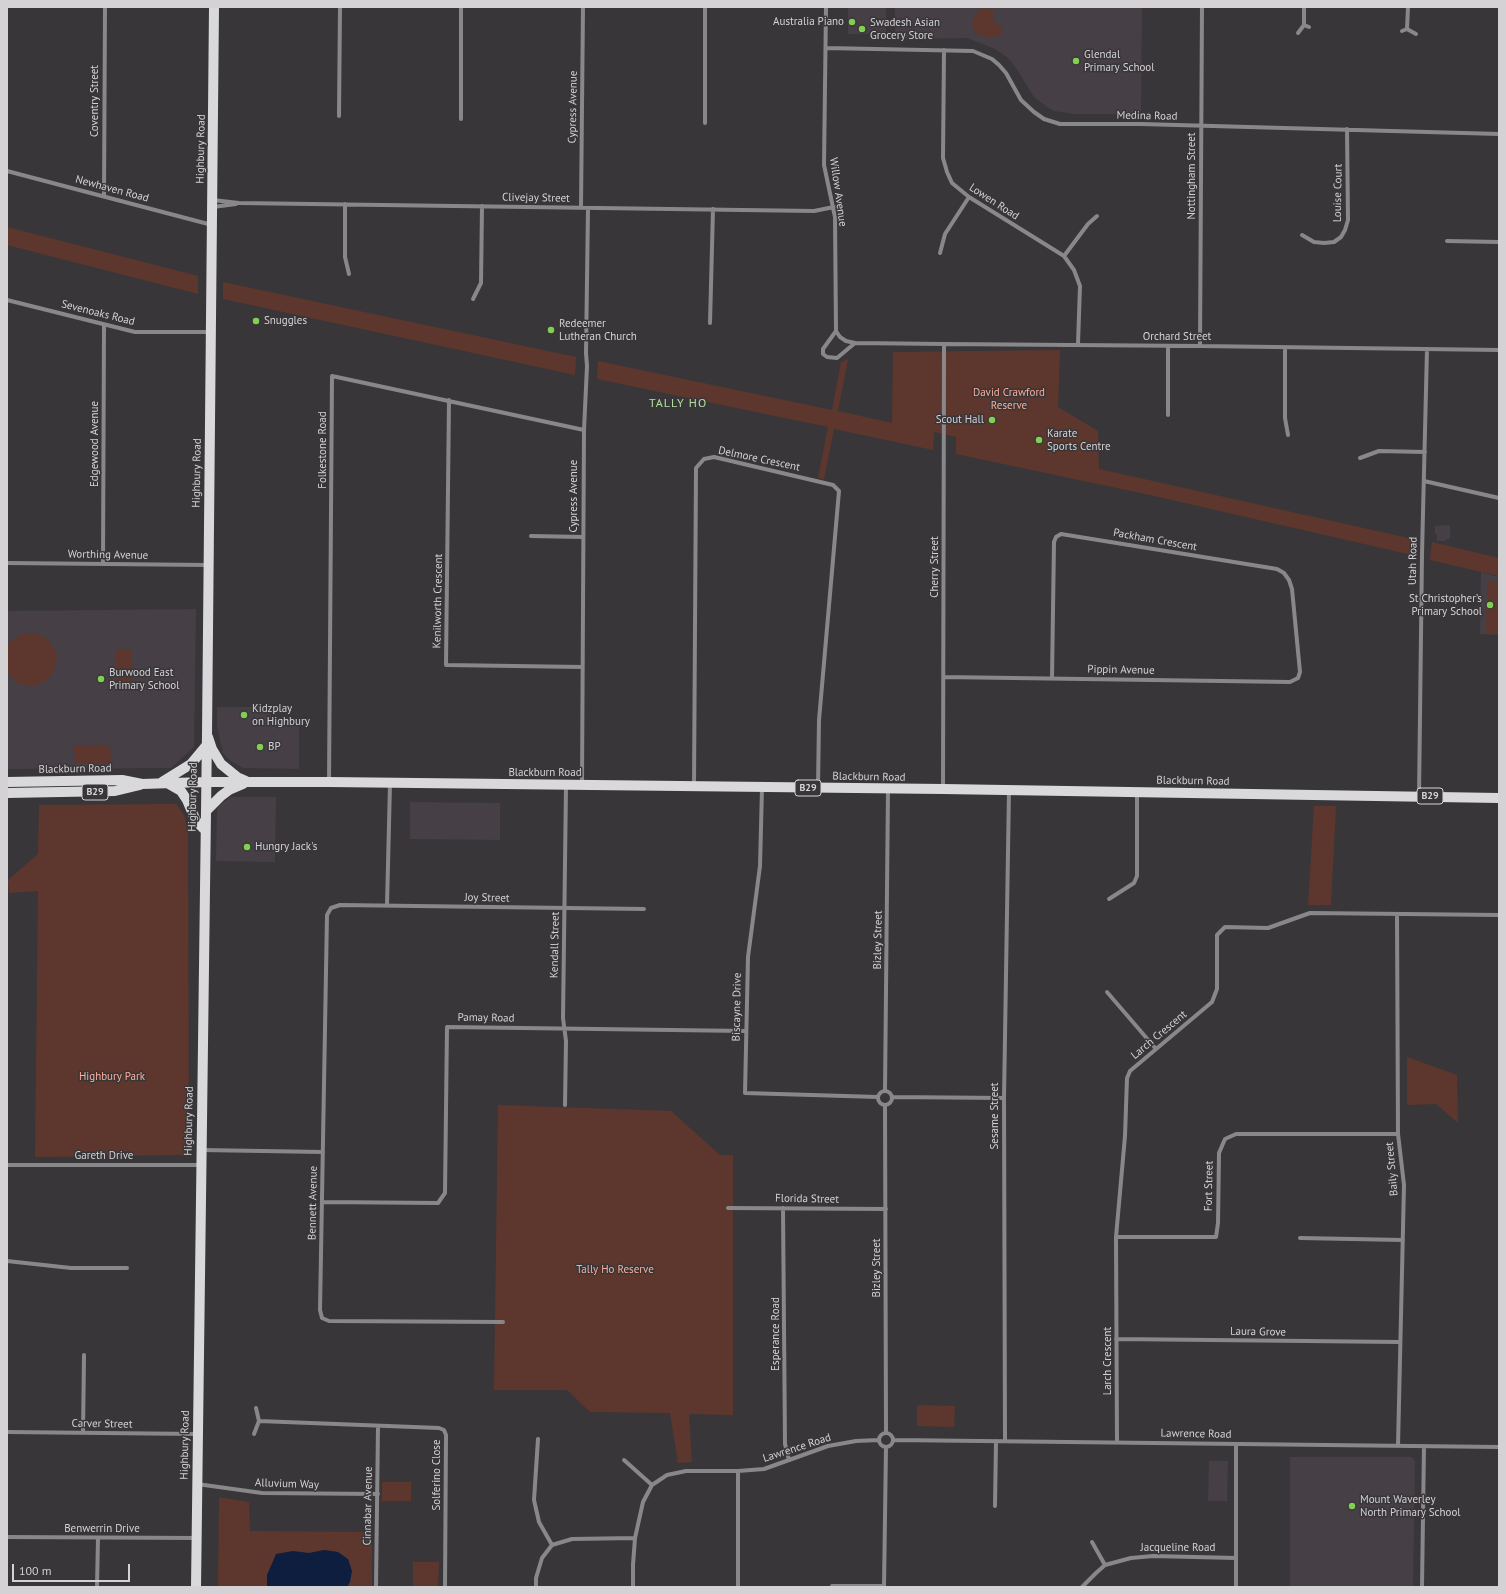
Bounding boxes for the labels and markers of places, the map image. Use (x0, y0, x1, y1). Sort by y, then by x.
place label: Australia Piano (773, 15, 844, 29)
place label: Swadesh Asian Grocery Store (870, 16, 940, 42)
marker: Australia Piano (847, 17, 857, 27)
marker: Swadesh Asian Grocery Store (857, 24, 867, 34)
place label: Glendal Primary School (1084, 48, 1154, 74)
marker: Glendal Primary School (1071, 56, 1081, 66)
place label: Snuggles (264, 314, 307, 328)
marker: Snuggles (251, 316, 261, 326)
place label: Redeemer Lutheran Church (559, 317, 637, 343)
marker: Redeemer Lutheran Church (546, 325, 556, 335)
place label: Scout Hall (936, 413, 984, 427)
marker: Scout Hall (987, 415, 997, 425)
place label: Karate Sports Centre (1047, 427, 1111, 453)
marker: Karate Sports Centre (1034, 435, 1044, 445)
place label: St Christopher’s Primary School (1409, 592, 1482, 618)
marker: St Christopher’s Primary School (1485, 600, 1495, 610)
place label: Burwood East Primary School (109, 666, 179, 692)
marker: Burwood East Primary School (96, 674, 106, 684)
place label: Kidzplay on Highbury (252, 702, 310, 728)
marker: Kidzplay on Highbury (239, 710, 249, 720)
place label: BP (268, 740, 281, 754)
marker: BP (255, 742, 265, 752)
place label: Hungry Jack's (255, 840, 317, 854)
marker: Hungry Jack's (242, 842, 252, 852)
place label: Mount Waverley North Primary School (1360, 1493, 1461, 1519)
marker: Mount Waverley North Primary School (1347, 1501, 1357, 1511)

